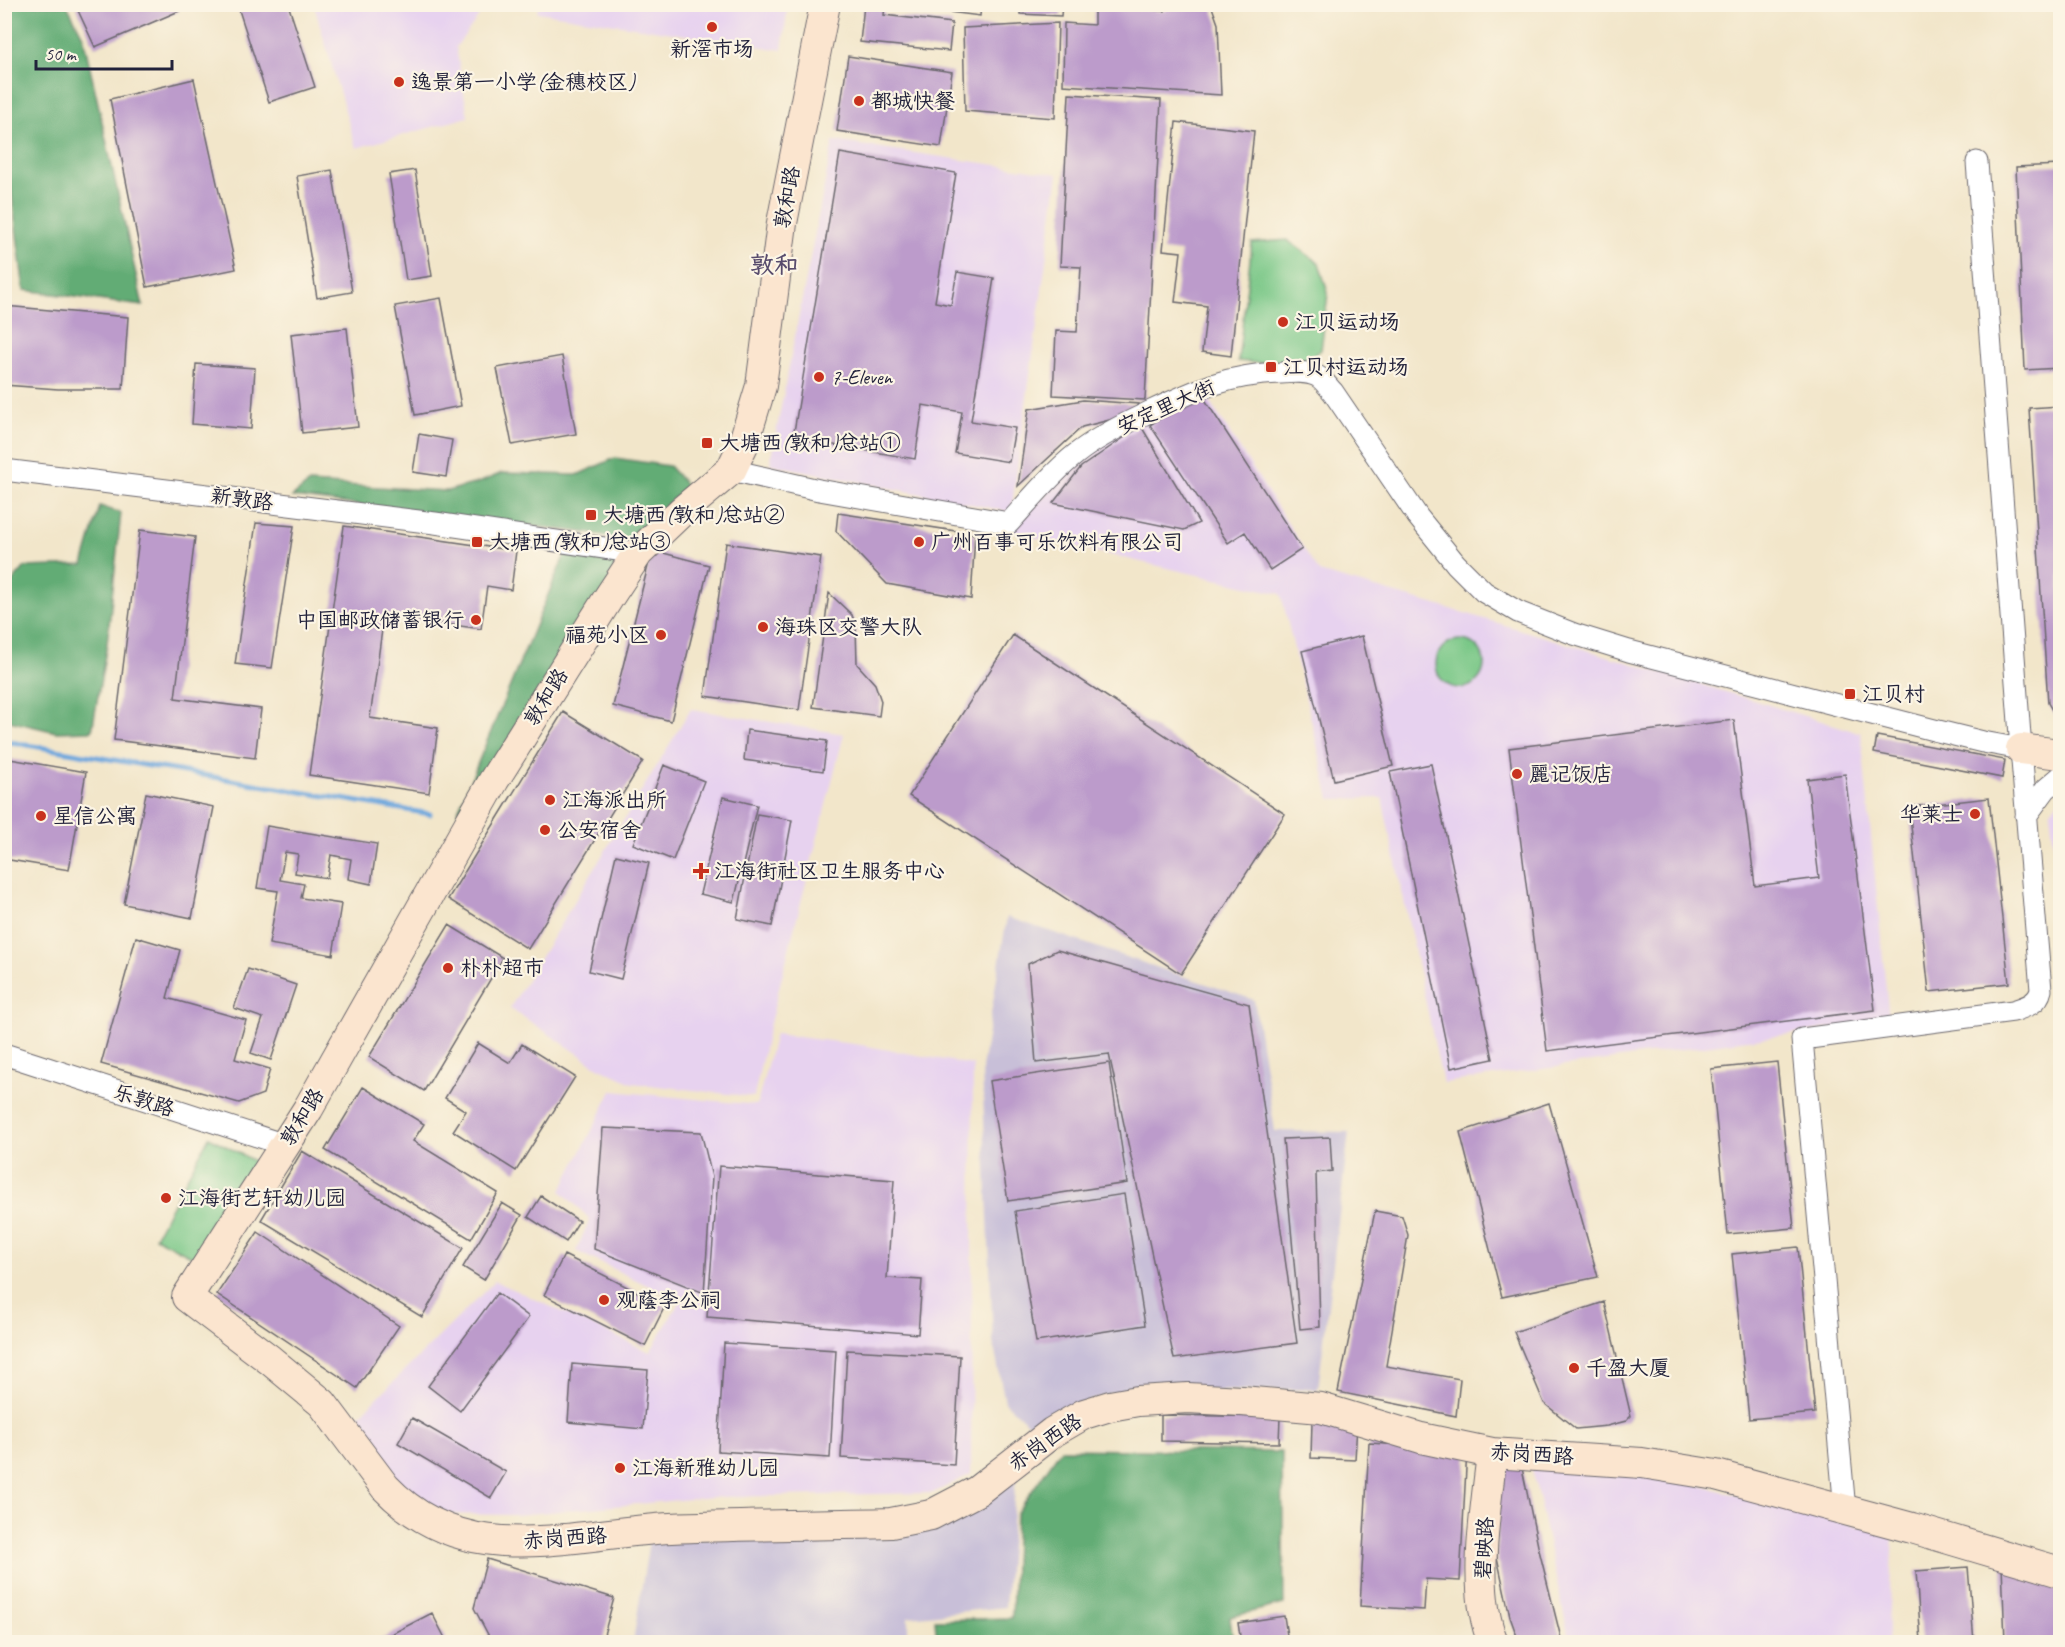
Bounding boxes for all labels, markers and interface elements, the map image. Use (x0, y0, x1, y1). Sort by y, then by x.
marker: 新滘市场 (705, 20, 719, 34)
scale bar (36, 33, 172, 71)
place label: 新滘市场 (670, 36, 754, 62)
text: 50 m (45, 43, 78, 65)
place label: 逸景第一小学(金穗校区) (411, 69, 636, 95)
marker: 逸景第一小学(金穗校区) (392, 75, 406, 89)
place label: 都城快餐 (871, 88, 955, 114)
marker: 都城快餐 (852, 94, 866, 108)
street label: 敦和路 (769, 164, 805, 230)
district label: 敦和 (750, 250, 798, 280)
place label: 江贝运动场 (1295, 309, 1400, 335)
marker: 江贝运动场 (1276, 315, 1290, 329)
place label: 江贝村运动场 (1283, 354, 1409, 380)
marker: 江贝村运动场 (1264, 360, 1278, 374)
place label: 7-Eleven (831, 364, 894, 390)
marker: 7-Eleven (812, 370, 826, 384)
street label: 安定里大街 (1113, 374, 1219, 440)
place label: 大塘西(敦和)总站① (719, 430, 901, 456)
marker: 大塘西(敦和)总站① (700, 436, 714, 450)
street label: 新敦路 (209, 482, 275, 516)
place label: 大塘西(敦和)总站② (603, 502, 785, 528)
marker: 大塘西(敦和)总站② (584, 508, 598, 522)
place label: 大塘西(敦和)总站③ (489, 529, 671, 555)
place label: 广州百事可乐饮料有限公司 (931, 529, 1183, 555)
marker: 大塘西(敦和)总站③ (470, 535, 484, 549)
marker: 广州百事可乐饮料有限公司 (912, 535, 926, 549)
place label: 中国邮政储蓄银行 (296, 607, 464, 633)
marker: 中国邮政储蓄银行 (469, 613, 483, 627)
place label: 海珠区交警大队 (775, 614, 922, 640)
marker: 海珠区交警大队 (756, 620, 770, 634)
place label: 福苑小区 (565, 622, 649, 648)
marker: 福苑小区 (654, 628, 668, 642)
street label: 敦和路 (518, 663, 574, 731)
place label: 江贝村 (1862, 681, 1925, 707)
marker: 江贝村 (1843, 687, 1857, 701)
place label: 麗记饭店 (1529, 761, 1613, 787)
marker: 麗记饭店 (1510, 767, 1524, 781)
place label: 江海派出所 (562, 787, 667, 813)
marker: 江海派出所 (543, 793, 557, 807)
place label: 华莱士 (1900, 801, 1963, 827)
place label: 星信公寓 (53, 803, 137, 829)
marker: 华莱士 (1968, 807, 1982, 821)
marker: 星信公寓 (34, 809, 48, 823)
place label: 公安宿舍 (557, 817, 641, 843)
marker: 公安宿舍 (538, 823, 552, 837)
place label: 江海街社区卫生服务中心 (714, 858, 945, 884)
marker: 江海街社区卫生服务中心 (692, 862, 710, 880)
place label: 朴朴超市 (460, 955, 544, 981)
marker: 朴朴超市 (441, 961, 455, 975)
street label: 乐敦路 (110, 1078, 178, 1122)
street label: 敦和路 (275, 1083, 329, 1151)
place label: 江海街艺轩幼儿园 (178, 1185, 346, 1211)
marker: 江海街艺轩幼儿园 (159, 1191, 173, 1205)
place label: 观蔭李公祠 (616, 1287, 721, 1313)
marker: 观蔭李公祠 (597, 1293, 611, 1307)
place label: 千盈大厦 (1586, 1355, 1670, 1381)
marker: 千盈大厦 (1567, 1361, 1581, 1375)
street label: 赤岗西路 (1003, 1407, 1087, 1477)
street label: 赤岗西路 (1489, 1438, 1575, 1470)
place label: 江海新雅幼儿园 (632, 1455, 779, 1481)
marker: 江海新雅幼儿园 (613, 1461, 627, 1475)
street label: 碧映路 (1469, 1516, 1499, 1580)
street label: 赤岗西路 (522, 1522, 608, 1554)

